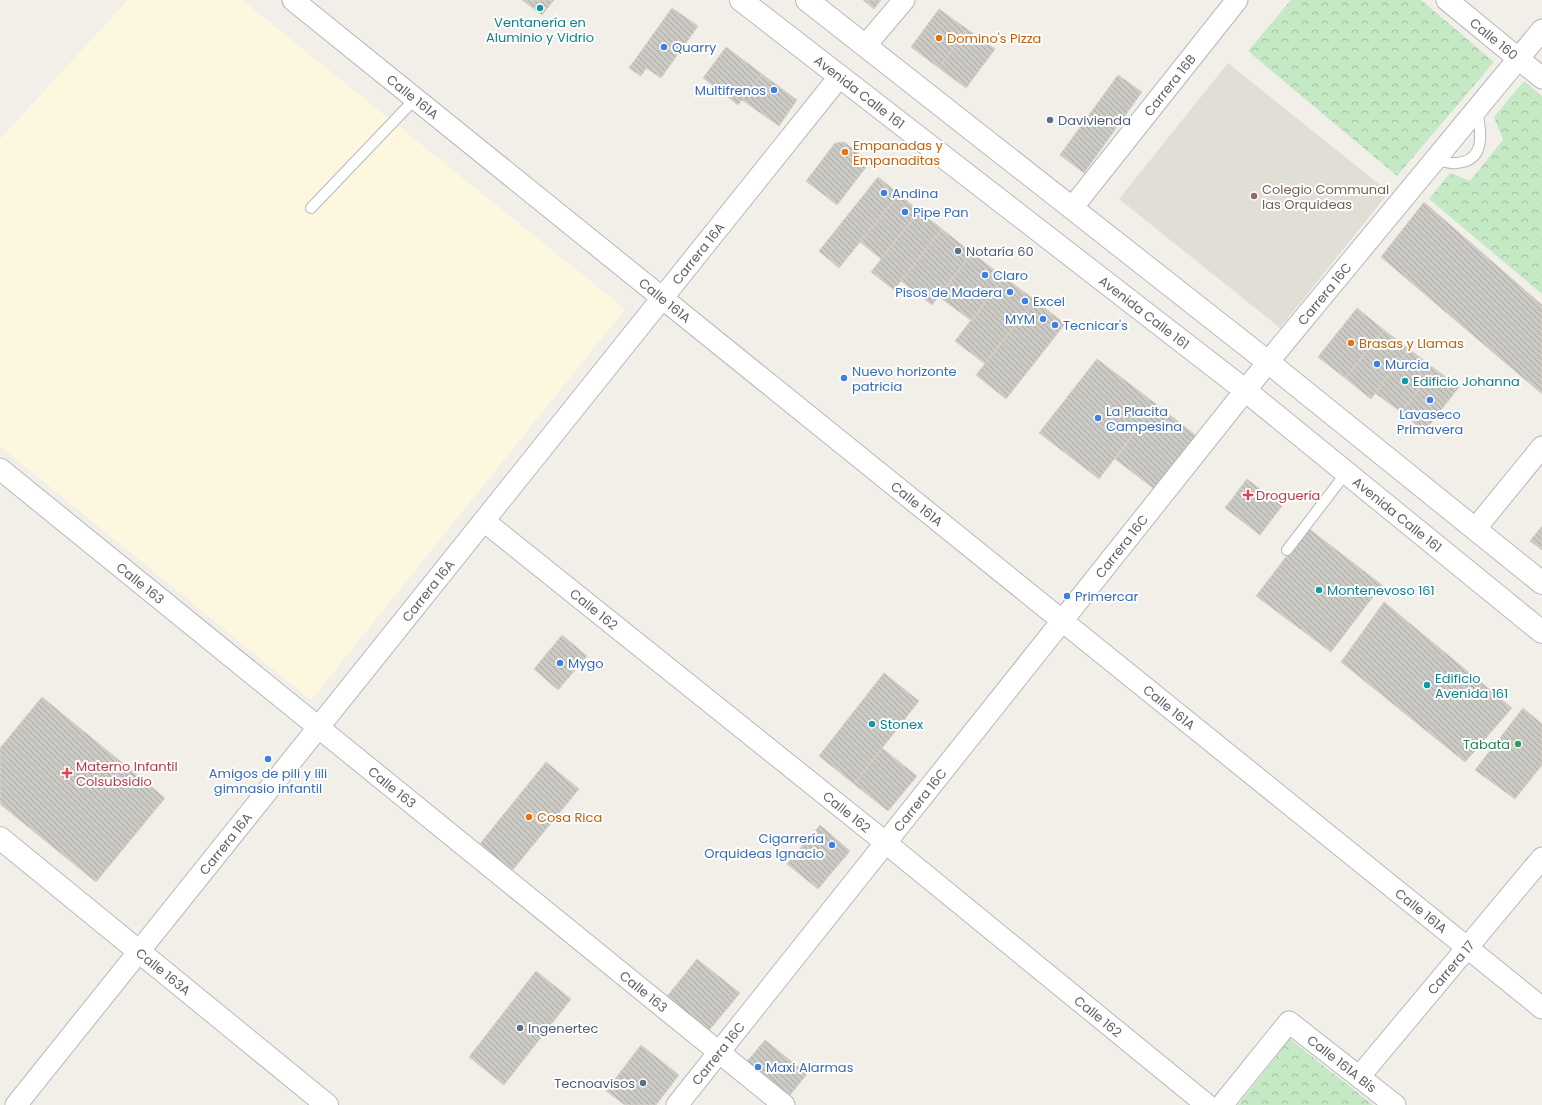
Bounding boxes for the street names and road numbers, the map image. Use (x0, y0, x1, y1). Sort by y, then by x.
street label: Calle 160 (1466, 14, 1522, 65)
street label: Carrera 16B (1139, 50, 1200, 120)
street label: Avenida Calle 161 (810, 51, 909, 133)
street label: Calle 161A (382, 70, 443, 124)
street label: Carrera 16A (667, 218, 729, 289)
street label: Carrera 16C (1293, 259, 1356, 329)
street label: Avenida Calle 161 (1095, 271, 1193, 354)
street label: Calle 161A (635, 274, 695, 328)
street label: Avenida Calle 161 (1348, 473, 1446, 557)
street label: Calle 161A (887, 477, 947, 531)
street label: Carrera 16C (1091, 511, 1153, 582)
street label: Carrera 16A (397, 556, 459, 626)
street label: Calle 163 (112, 558, 168, 609)
street label: Calle 162 (566, 584, 622, 635)
street label: Calle 161A (1139, 681, 1199, 735)
street label: Calle 163 (364, 762, 420, 813)
street label: Carrera 16C (889, 764, 951, 836)
street label: Calle 162 (819, 787, 875, 837)
street label: Carrera 16A (195, 808, 257, 879)
street label: Calle 161A (1391, 884, 1451, 938)
street label: Carrera 17 (1423, 937, 1479, 999)
street label: Calle 163A (132, 944, 195, 1000)
street label: Calle 163 (615, 966, 672, 1017)
street label: Calle 162 (1070, 991, 1126, 1042)
street label: Carrera 16C (687, 1018, 750, 1089)
street label: Calle 161A Bis (1303, 1031, 1381, 1097)

